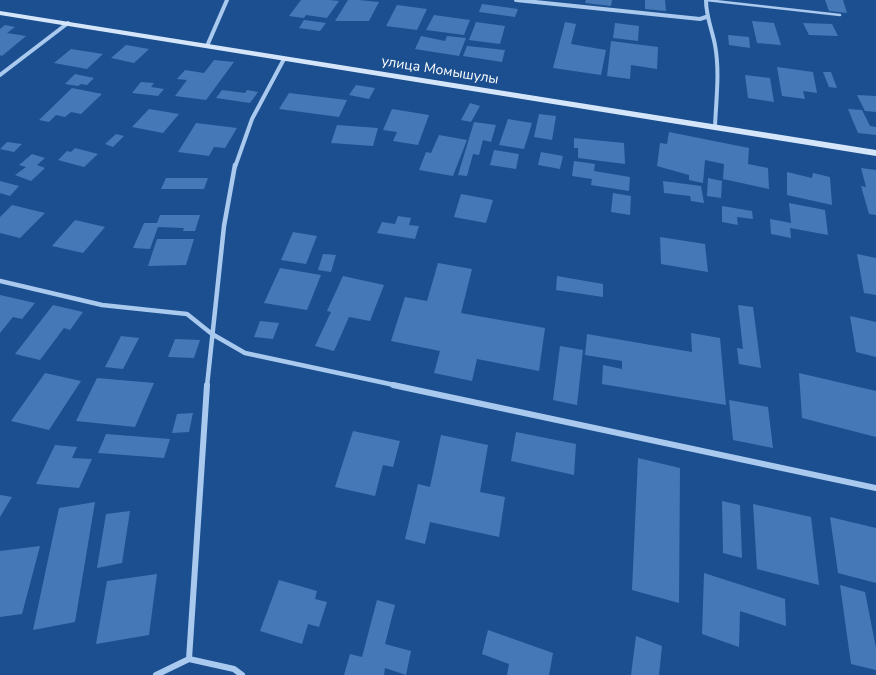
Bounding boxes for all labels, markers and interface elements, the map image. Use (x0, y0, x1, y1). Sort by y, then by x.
street label: улица Момышулы (380, 53, 500, 89)

